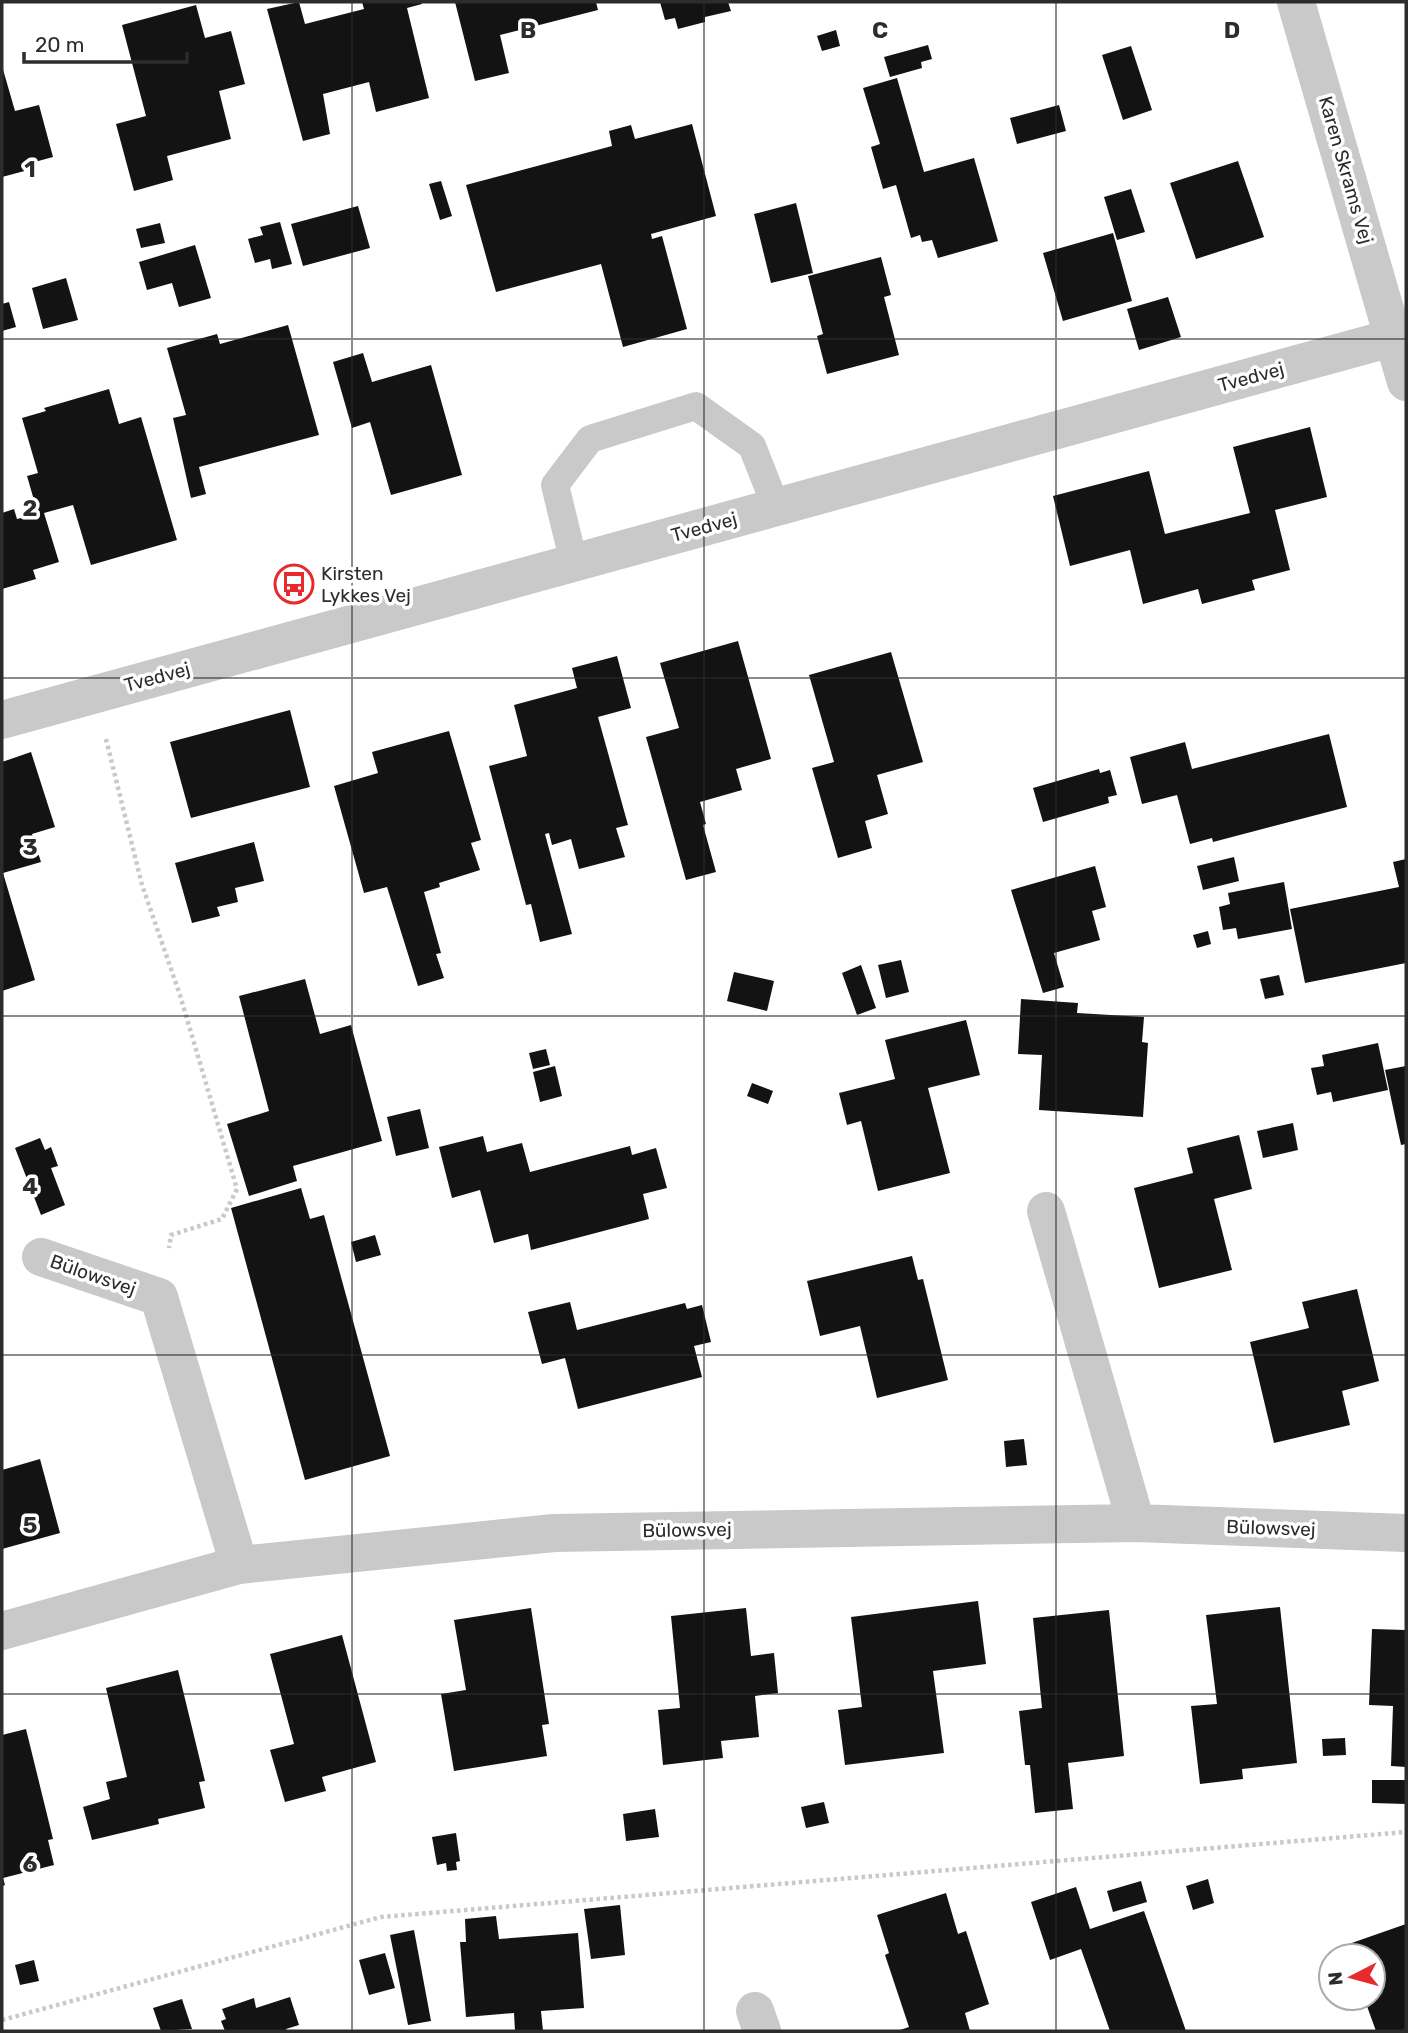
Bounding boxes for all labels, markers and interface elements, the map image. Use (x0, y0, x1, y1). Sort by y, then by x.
text: B (520, 16, 536, 44)
text: C (872, 16, 888, 44)
text: D (1224, 16, 1240, 44)
scale bar (24, 21, 187, 65)
text: 20 m (35, 32, 84, 57)
street label: Karen Skrams Vej (1314, 94, 1378, 246)
text: 1 (24, 155, 36, 183)
street label: Tvedvej (1216, 357, 1286, 397)
text: 2 (23, 494, 37, 522)
street label: Tvedvej (669, 507, 739, 547)
place label: Kirsten Lykkes Vej (321, 562, 411, 607)
bus stop icon: Kirsten Lykkes Vej (273, 563, 315, 605)
street label: Tvedvej (122, 657, 192, 697)
text: 3 (22, 833, 38, 861)
text: 4 (22, 1172, 38, 1200)
street label: Bülowsvej (47, 1250, 139, 1300)
text: 5 (23, 1511, 38, 1539)
street label: Bülowsvej (1226, 1515, 1316, 1541)
street label: Bülowsvej (642, 1518, 732, 1542)
text: 6 (23, 1850, 38, 1878)
north arrow (1317, 1942, 1387, 2012)
text: N (1323, 1971, 1348, 1987)

